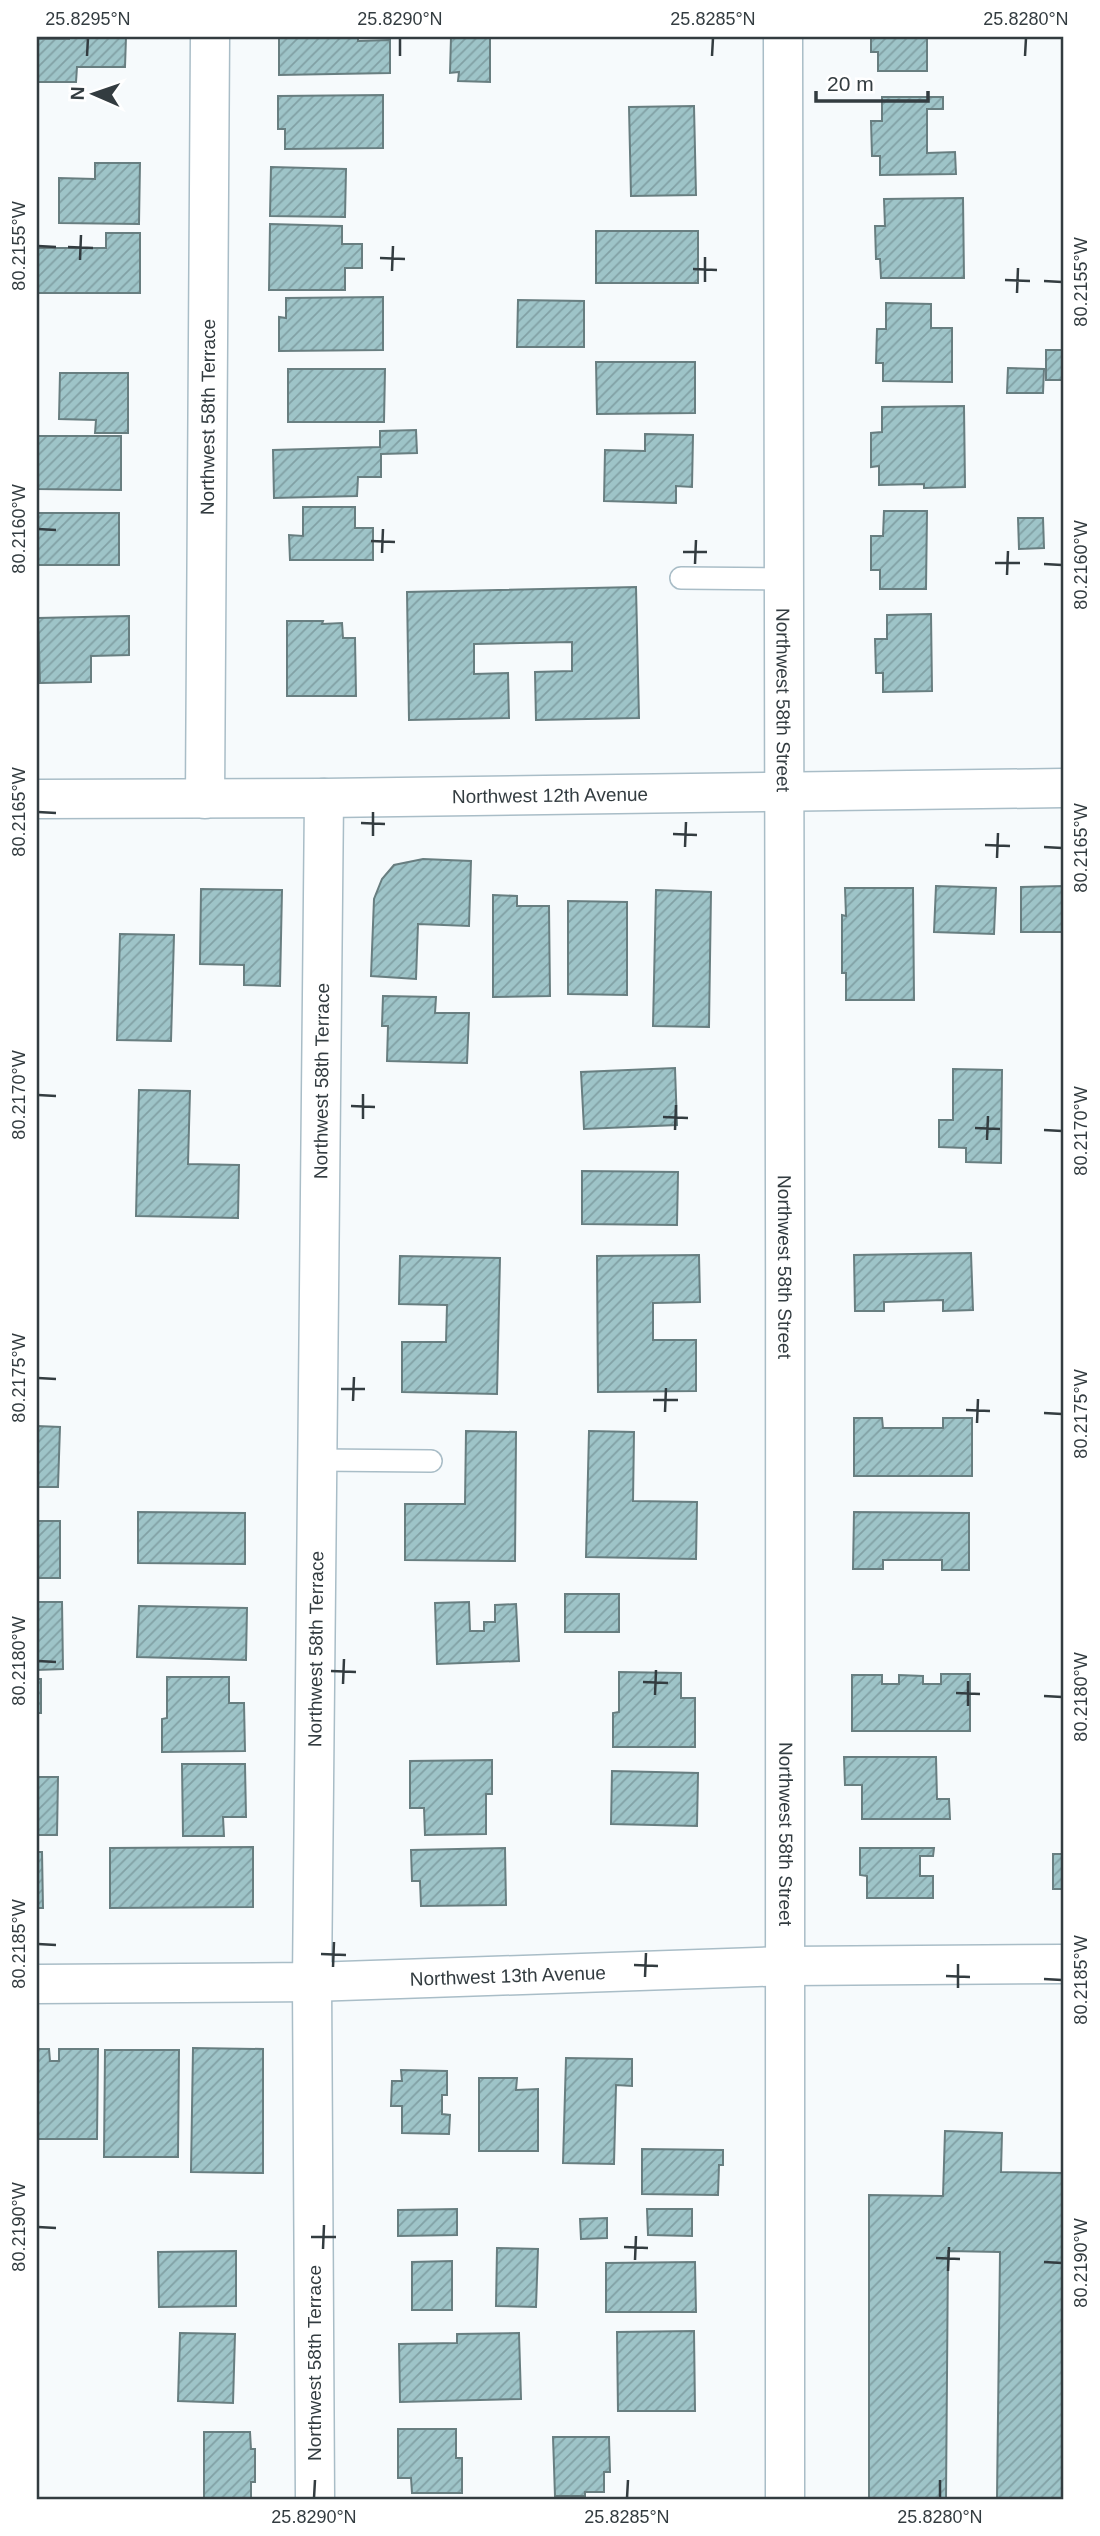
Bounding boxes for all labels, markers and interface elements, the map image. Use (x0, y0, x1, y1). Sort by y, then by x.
text: 25.8295°N (45, 9, 131, 29)
text: 25.8290°N (357, 9, 443, 29)
text: 25.8285°N (670, 9, 756, 29)
text: 25.8280°N (983, 9, 1069, 29)
north arrow (60, 60, 130, 130)
scale bar (816, 60, 928, 104)
text: 20 m (827, 72, 874, 95)
text: N (67, 86, 88, 101)
text: 80.2155°W (9, 201, 29, 291)
text: 80.2155°W (1071, 237, 1091, 327)
street label: Northwest 58th Terrace (196, 319, 219, 515)
text: 80.2160°W (9, 484, 29, 574)
text: 80.2160°W (1071, 520, 1091, 610)
street label: Northwest 58th Street (773, 608, 794, 793)
text: 80.2165°W (9, 767, 29, 857)
street label: Northwest 12th Avenue (452, 783, 648, 807)
text: 80.2165°W (1071, 803, 1091, 893)
street label: Northwest 58th Terrace (310, 983, 333, 1179)
text: 80.2170°W (9, 1050, 29, 1140)
text: 80.2170°W (1071, 1086, 1091, 1176)
street label: Northwest 58th Street (774, 1175, 796, 1360)
text: 80.2175°W (9, 1333, 29, 1423)
text: 80.2175°W (1071, 1369, 1091, 1459)
street label: Northwest 58th Terrace (304, 1551, 327, 1747)
text: 80.2180°W (9, 1616, 29, 1706)
text: 80.2180°W (1071, 1652, 1091, 1742)
street label: Northwest 58th Street (776, 1742, 797, 1927)
text: 80.2185°W (9, 1899, 29, 1989)
text: 80.2185°W (1071, 1935, 1091, 2025)
street label: Northwest 13th Avenue (409, 1962, 606, 1989)
text: 80.2190°W (9, 2182, 29, 2272)
text: 80.2190°W (1071, 2218, 1091, 2308)
street label: Northwest 58th Terrace (304, 2265, 325, 2461)
text: 25.8290°N (271, 2507, 357, 2527)
text: 25.8285°N (584, 2507, 670, 2527)
text: 25.8280°N (897, 2507, 983, 2527)

